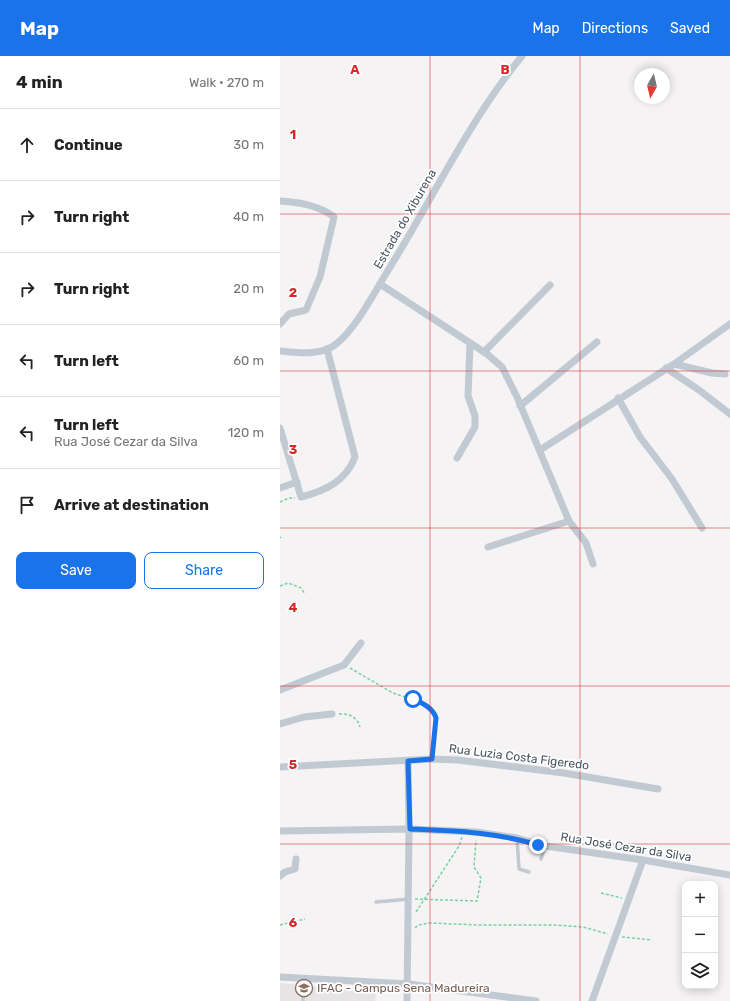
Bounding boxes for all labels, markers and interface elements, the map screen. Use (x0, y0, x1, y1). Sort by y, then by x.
text: Map (20, 17, 59, 40)
text: Map (533, 20, 560, 37)
text: Directions (582, 20, 648, 37)
text: Saved (670, 20, 710, 37)
text: A (350, 62, 360, 77)
text: B (500, 62, 510, 77)
north arrow (634, 68, 670, 104)
text: 4 min (16, 72, 63, 92)
text: Walk · 270 m (189, 75, 264, 90)
text: 1 (290, 127, 296, 142)
icon: ahead (16, 134, 38, 156)
text: Continue (54, 136, 123, 154)
text: 30 m (233, 137, 264, 152)
street label: Estrada do Xiburena (371, 167, 439, 271)
icon: right (16, 206, 38, 228)
text: Turn right (54, 208, 129, 226)
text: 40 m (233, 209, 264, 224)
icon: right (16, 278, 38, 300)
text: Turn right (54, 280, 129, 298)
text: 20 m (233, 281, 264, 296)
text: 2 (289, 285, 297, 300)
icon: left (16, 350, 38, 372)
text: Turn left (54, 352, 119, 370)
text: 60 m (233, 353, 264, 368)
text: Turn left (54, 416, 119, 434)
icon: left (16, 422, 38, 444)
text: 120 m (228, 425, 264, 440)
text: Rua José Cezar da Silva (54, 434, 198, 449)
text: 3 (289, 442, 298, 457)
icon: arrive (16, 494, 38, 516)
text: Arrive at destination (54, 496, 209, 514)
button: Save (16, 552, 136, 589)
button: Share (144, 552, 264, 589)
text: 4 (289, 600, 298, 615)
route start (404, 690, 422, 708)
street label: Rua Luzia Costa Figeredo (448, 741, 590, 773)
text: 5 (289, 757, 297, 772)
street label: Rua José Cezar da Silva (559, 830, 693, 864)
route end (529, 836, 547, 854)
map controls (682, 881, 718, 989)
button: + (682, 881, 718, 917)
text: 6 (289, 915, 298, 930)
button: − (682, 917, 718, 953)
button: layers (682, 953, 718, 989)
school or university icon: IFAC - Campus Sena Madureira (294, 978, 314, 998)
place label: IFAC - Campus Sena Madureira (317, 981, 490, 995)

